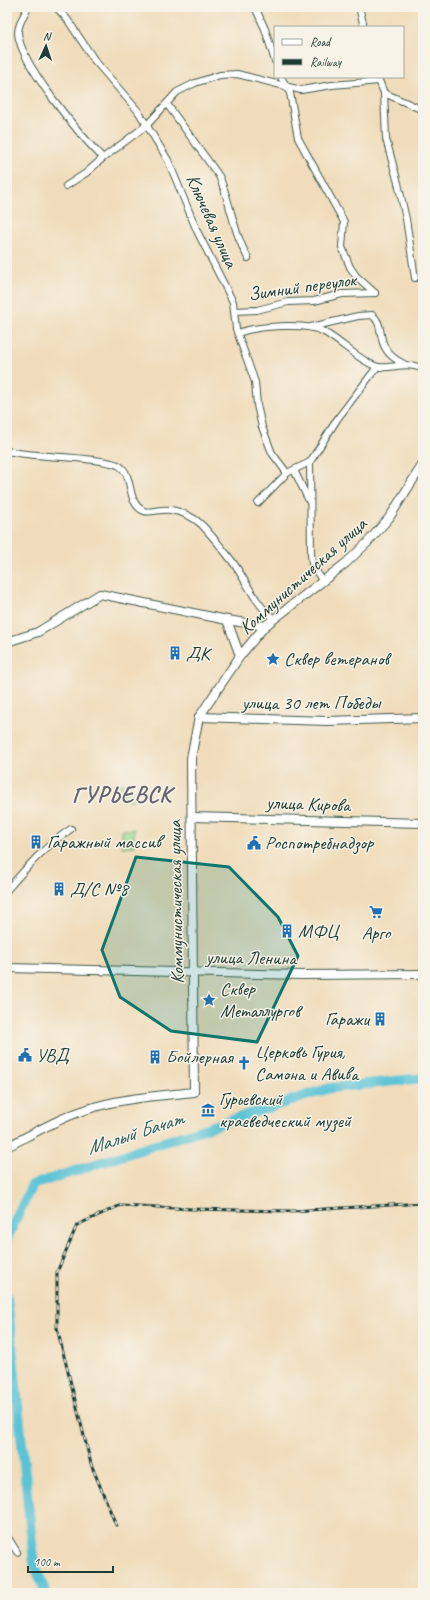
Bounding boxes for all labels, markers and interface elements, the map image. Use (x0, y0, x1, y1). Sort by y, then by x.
north arrow (26, 26, 66, 66)
legend (274, 26, 404, 78)
text: N (43, 29, 52, 43)
text: Road (310, 34, 332, 50)
text: Railway (310, 54, 342, 70)
street label: Ключевая улица (181, 170, 244, 273)
street label: Зимний переулок (247, 267, 359, 306)
street label: Коммунистическая улица (234, 511, 373, 640)
place label: ДК (186, 641, 213, 665)
building icon: ДК (167, 645, 183, 661)
place label: Сквер ветеранов (284, 647, 392, 671)
place icon: Сквер ветеранов (265, 651, 281, 667)
street label: улица 30 лет Победы (241, 691, 382, 715)
district label: ГУРЬЕВСК (72, 780, 175, 809)
street label: улица Кирова (265, 791, 353, 818)
street label: Коммунистическая улица (163, 818, 189, 984)
place label: Гаражный массив (47, 830, 165, 854)
place label: Роспотребнадзор (265, 831, 375, 855)
building icon: Гаражный массив (28, 834, 44, 850)
public building icon: Роспотребнадзор (246, 835, 262, 851)
place label: Д/С №8 (70, 877, 130, 901)
building icon: Д/С №8 (51, 881, 67, 897)
supermarket icon: Арго (368, 904, 384, 920)
place label: МФЦ (298, 919, 341, 943)
place label: Арго (362, 921, 392, 945)
building icon: МФЦ (279, 923, 295, 939)
street label: улица Ленина (205, 945, 299, 971)
place label: Сквер Металлургов (220, 977, 304, 1023)
place icon: Сквер Металлургов (201, 992, 217, 1008)
place label: Гаражи (325, 1007, 371, 1031)
building icon: Гаражи (372, 1011, 388, 1027)
place label: Церковь Гурия, Самона и Авива (255, 1040, 360, 1086)
place label: УВД (36, 1043, 70, 1067)
place label: Бойлерная (166, 1045, 234, 1069)
public building icon: УВД (17, 1047, 33, 1063)
building icon: Бойлерная (147, 1049, 163, 1065)
church icon: Церковь Гурия, Самона и Авива (236, 1055, 252, 1071)
place label: Гурьевский краеведческий музей (219, 1087, 352, 1133)
museum icon: Гурьевский краеведческий музей (200, 1102, 216, 1118)
water label: Малый Бачат (84, 1105, 189, 1160)
scale bar (28, 1548, 113, 1574)
text: 100 m (34, 1554, 61, 1570)

